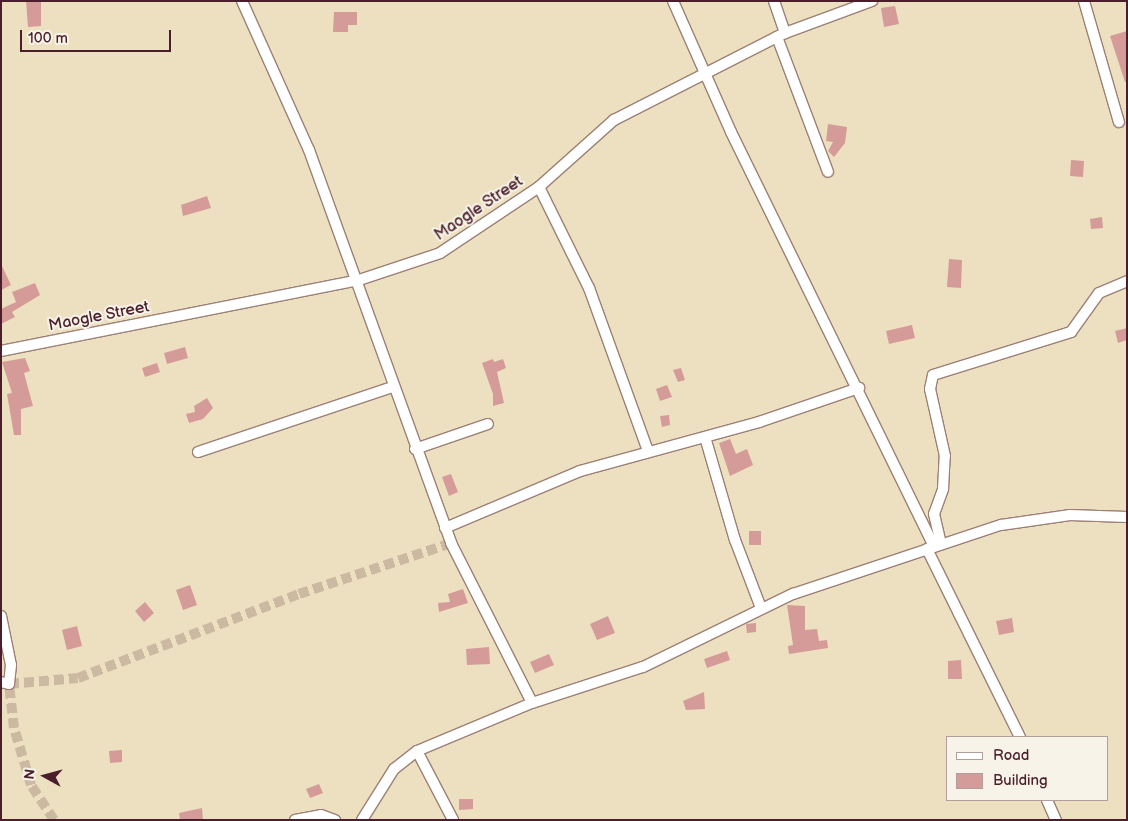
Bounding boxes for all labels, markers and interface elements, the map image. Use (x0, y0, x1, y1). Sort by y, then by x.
scale bar (22, 20, 174, 52)
text: 100 m (28, 29, 68, 48)
street label: Maogle Street (431, 172, 527, 246)
street label: Maogle Street (47, 298, 151, 336)
legend (946, 736, 1108, 801)
text: Road (993, 746, 1029, 765)
north arrow (20, 751, 70, 801)
text: N (21, 768, 39, 780)
text: Building (993, 771, 1048, 790)

